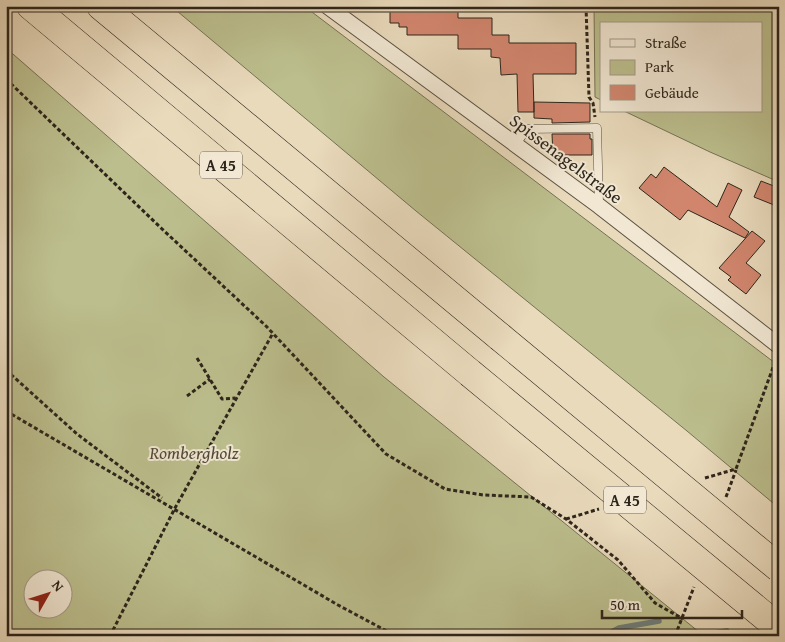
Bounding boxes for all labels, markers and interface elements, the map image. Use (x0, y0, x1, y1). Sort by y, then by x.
legend (600, 22, 762, 112)
text: Straße (645, 32, 687, 53)
text: Park (645, 56, 674, 77)
text: Gebäude (645, 82, 699, 103)
street label: Spissenagelstraße (504, 107, 629, 210)
road number: A 45 (200, 152, 242, 178)
park label: Rombergholz (148, 439, 239, 466)
road number: A 45 (604, 486, 646, 514)
north arrow (22, 570, 72, 620)
text: N (47, 576, 69, 596)
scale bar (602, 587, 742, 619)
text: 50 m (610, 594, 641, 615)

